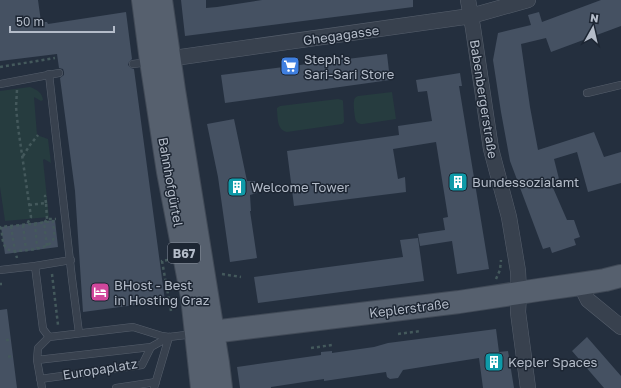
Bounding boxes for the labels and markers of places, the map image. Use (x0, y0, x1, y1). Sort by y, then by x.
place label: Steph's Sari-Sari Store (304, 51, 394, 82)
supermarket icon: Steph's Sari-Sari Store (279, 55, 301, 77)
building icon: Bundessozialamt (447, 171, 469, 193)
place label: Bundessozialamt (472, 174, 579, 190)
building icon: Welcome Tower (226, 176, 248, 198)
place label: Welcome Tower (251, 179, 349, 195)
place label: BHost - Best in Hosting Graz (114, 277, 210, 308)
hotel icon: BHost - Best in Hosting Graz (89, 281, 111, 303)
building icon: Kepler Spaces (483, 351, 505, 373)
place label: Kepler Spaces (508, 354, 597, 370)

